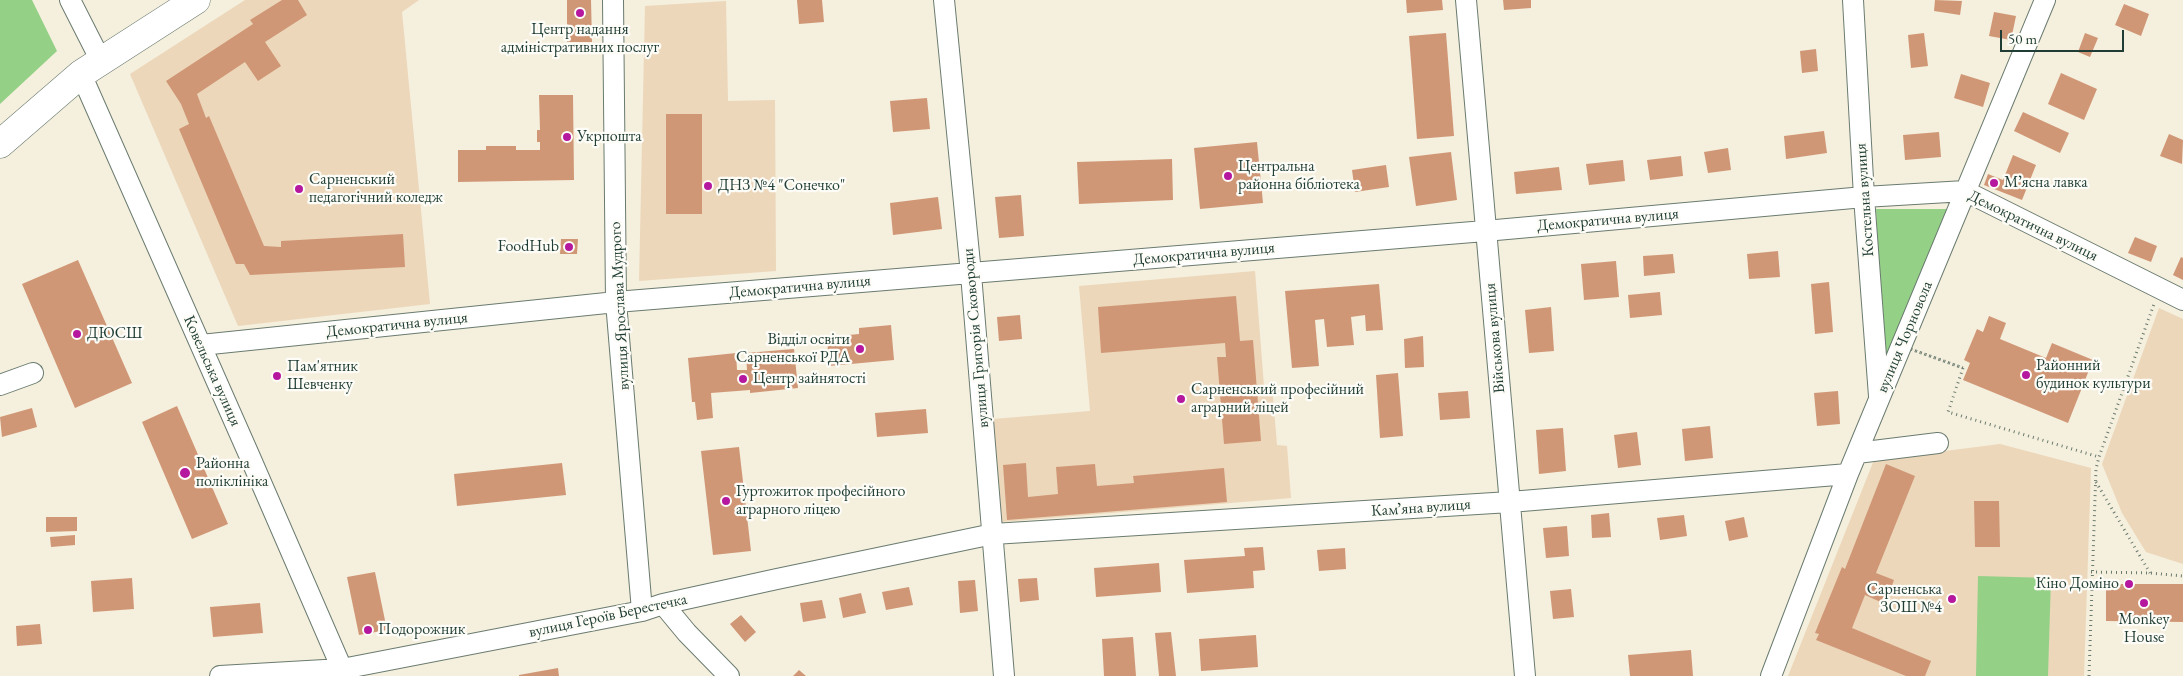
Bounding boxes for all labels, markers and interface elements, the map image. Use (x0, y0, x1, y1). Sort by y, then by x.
marker: Центр надання адміністративних послуг (574, 7, 586, 19)
place label: Центр надання адміністративних послуг (501, 20, 659, 58)
scale bar (2003, 20, 2127, 52)
text: 50 m (2008, 29, 2037, 48)
place label: Укрпошта (577, 127, 642, 147)
marker: Укрпошта (561, 131, 573, 143)
street label: Костельна вулиця (1851, 142, 1879, 258)
place label: Центральна районна бібліотека (1238, 157, 1360, 195)
place label: Сарненський педагогічний коледж (309, 170, 443, 208)
marker: Центральна районна бібліотека (1222, 170, 1234, 182)
place label: Мʼясна лавка (2004, 173, 2088, 193)
place label: ДНЗ №4 "Сонечко" (718, 176, 845, 196)
marker: Мʼясна лавка (1988, 177, 2000, 189)
marker: ДНЗ №4 "Сонечко" (702, 180, 714, 192)
marker: Сарненський педагогічний коледж (293, 183, 305, 195)
street label: Демократична вулиця (1965, 186, 2101, 266)
street label: Демократична вулиця (1536, 204, 1680, 236)
street label: вулиця Ярослава Мудрого (606, 221, 634, 391)
place label: FoodHub (498, 237, 559, 257)
street label: Демократична вулиця (1132, 238, 1276, 270)
marker: FoodHub (563, 241, 575, 253)
street label: вулиця Григорія Сковороди (959, 247, 993, 429)
street label: Демократична вулиця (728, 271, 872, 303)
street label: вулиця Чорновола (1873, 278, 1937, 396)
street label: Військова вулиця (1481, 282, 1509, 394)
street label: Демократична вулиця (325, 308, 469, 342)
street label: Ковельська вулиця (179, 313, 245, 429)
place label: ДЮСШ (87, 324, 143, 344)
marker: ДЮСШ (71, 328, 83, 340)
place label: Відділ освіти Сарненської РДА (736, 330, 850, 368)
marker: Відділ освіти Сарненської РДА (854, 343, 866, 355)
place label: Районний будинок культури (2036, 356, 2151, 394)
place label: Пам'ятник Шевченку (287, 357, 358, 395)
place label: Центр зайнятості (753, 369, 866, 389)
marker: Районний будинок культури (2020, 369, 2032, 381)
marker: Пам'ятник Шевченку (271, 370, 283, 382)
marker: Центр зайнятості (737, 373, 749, 385)
place label: Сарненський професійний аграрний ліцей (1191, 380, 1364, 418)
marker: Сарненський професійний аграрний ліцей (1175, 393, 1187, 405)
place label: Районна поліклініка (196, 454, 268, 492)
marker: Районна поліклініка (178, 466, 192, 480)
place label: Гуртожиток професійного аграрного ліцею (736, 482, 905, 520)
marker: Гуртожиток професійного аграрного ліцею (720, 495, 732, 507)
street label: Камʼяна вулиця (1371, 495, 1471, 521)
place label: Кіно Доміно (2036, 574, 2119, 594)
marker: Кіно Доміно (2123, 578, 2135, 590)
place label: Сарненська ЗОШ №4 (1867, 580, 1942, 618)
street label: вулиця Героїв Берестечка (527, 590, 689, 642)
marker: Сарненська ЗОШ №4 (1946, 593, 1958, 605)
marker: Monkey House (2138, 597, 2150, 609)
place label: Monkey House (2118, 610, 2170, 648)
place label: Подорожник (378, 620, 465, 640)
marker: Подорожник (362, 624, 374, 636)

